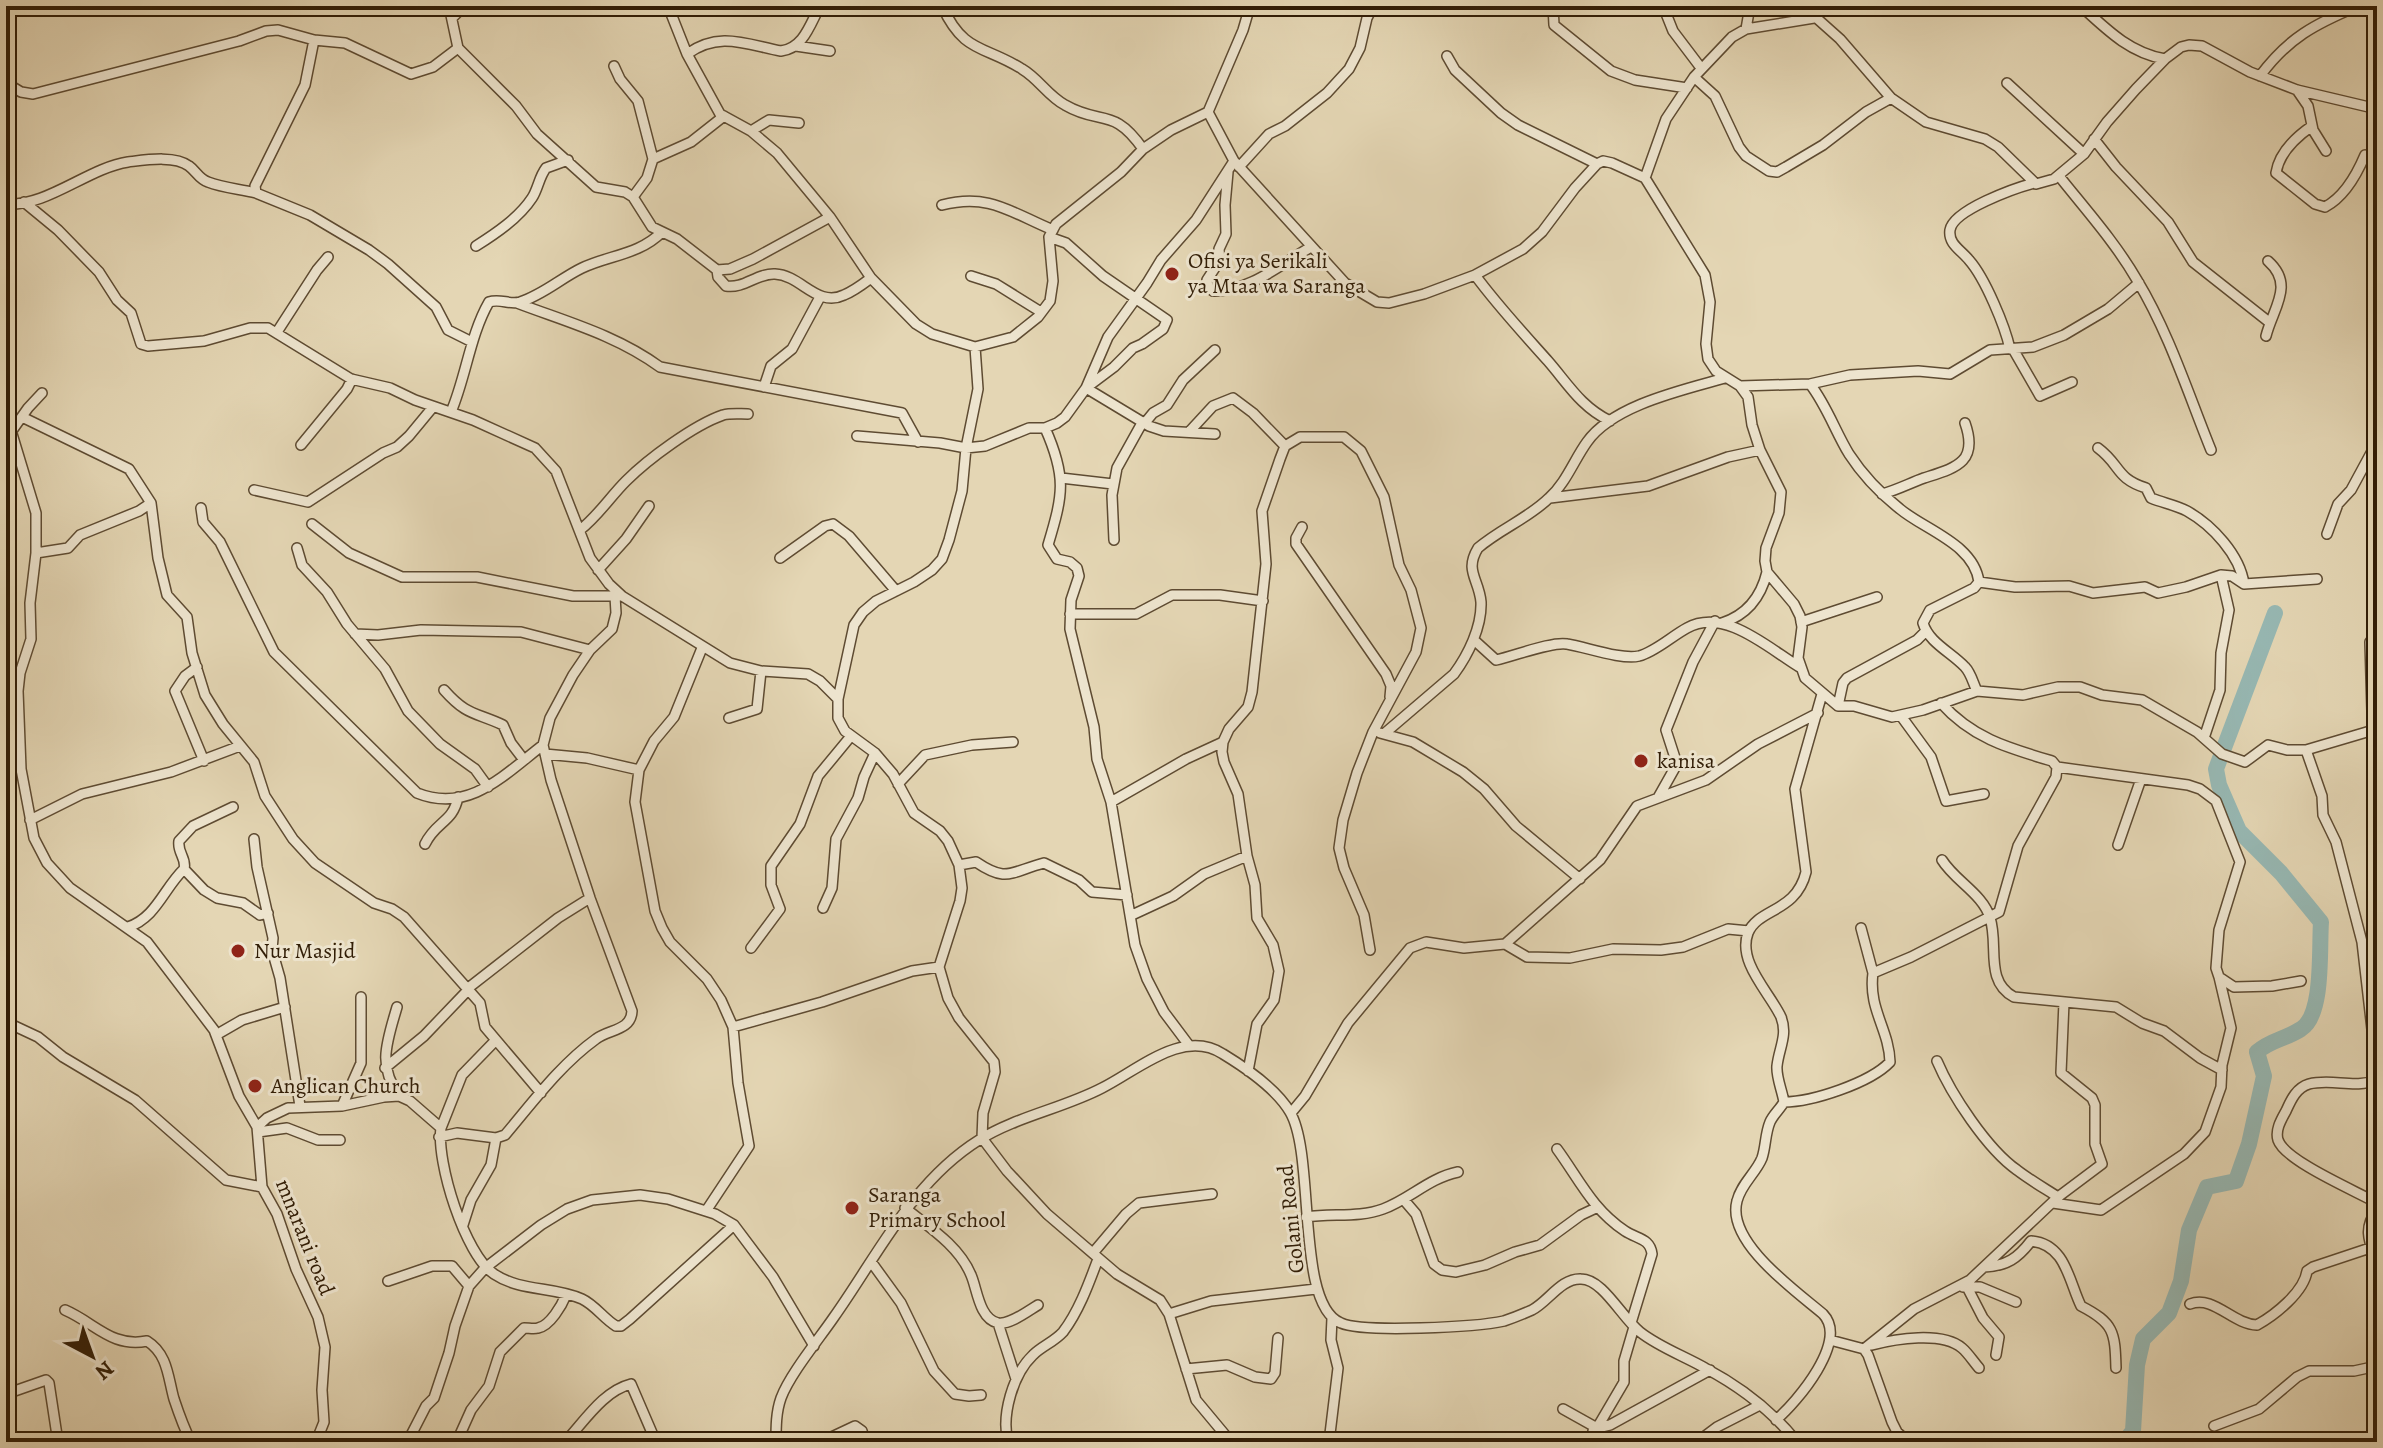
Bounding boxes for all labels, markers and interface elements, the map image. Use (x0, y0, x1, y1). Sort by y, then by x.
place label: Ofisi ya Serikali ya Mtaa wa Saranga (1187, 246, 1366, 301)
marker: Ofisi ya Serikali ya Mtaa wa Saranga (1163, 265, 1181, 283)
place label: kanisa (1657, 746, 1716, 776)
marker: kanisa (1632, 752, 1650, 770)
place label: Nur Masjid (254, 936, 356, 966)
marker: Nur Masjid (229, 942, 247, 960)
place label: Anglican Church (270, 1071, 421, 1101)
marker: Anglican Church (246, 1077, 264, 1095)
street label: Golani Road (1270, 1163, 1312, 1275)
street label: mnarani road (268, 1174, 342, 1300)
place label: Saranga Primary School (868, 1180, 1006, 1235)
marker: Saranga Primary School (843, 1199, 861, 1217)
north arrow (52, 1316, 132, 1396)
text: N (89, 1354, 120, 1387)

